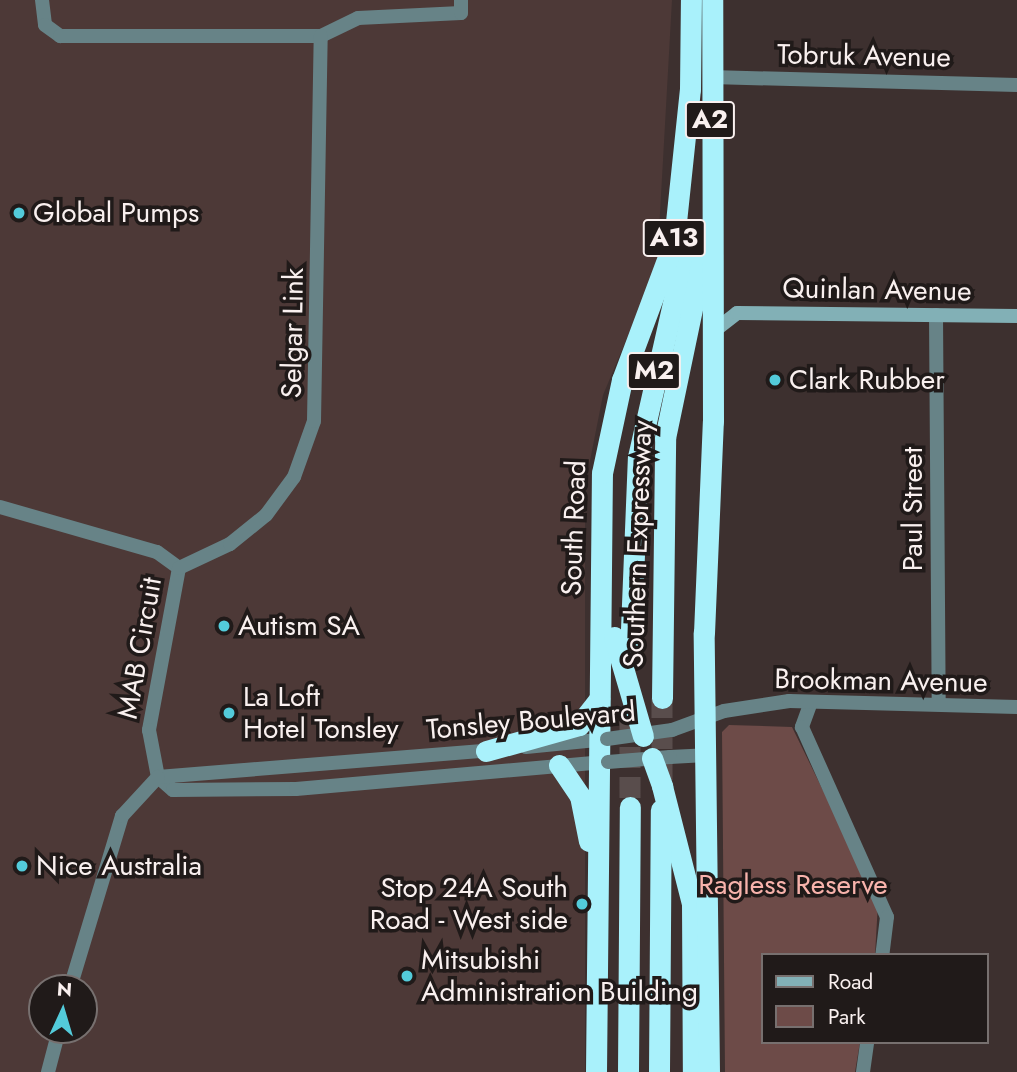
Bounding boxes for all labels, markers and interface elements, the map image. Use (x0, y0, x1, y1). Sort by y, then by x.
street label: Tobruk Avenue (777, 38, 951, 74)
road number: A2 (684, 97, 736, 142)
place label: Global Pumps (33, 196, 199, 230)
marker: Global Pumps (11, 205, 27, 221)
road number: A13 (642, 216, 706, 260)
street label: Selgar Link (275, 267, 311, 399)
street label: Quinlan Avenue (782, 272, 972, 308)
road number: M2 (626, 348, 682, 394)
place label: Clark Rubber (789, 363, 945, 397)
marker: Clark Rubber (767, 372, 783, 388)
street label: Southern Expressway (617, 420, 659, 668)
street label: Paul Street (896, 447, 930, 571)
street label: South Road (555, 460, 593, 596)
street label: MAB Circuit (111, 575, 169, 721)
place label: Autism SA (238, 609, 360, 643)
marker: Autism SA (216, 618, 232, 634)
street label: Brookman Avenue (774, 662, 988, 700)
place label: La Loft Hotel Tonsley (243, 680, 399, 746)
street label: Tonsley Boulevard (425, 695, 637, 747)
marker: La Loft Hotel Tonsley (221, 705, 237, 721)
place label: Nice Australia (36, 849, 202, 883)
marker: Nice Australia (14, 858, 30, 874)
park label: Ragless Reserve (698, 868, 888, 902)
place label: Stop 24A South Road - West side (370, 871, 568, 937)
marker: Stop 24A South Road - West side (574, 896, 590, 912)
place label: Mitsubishi Administration Building (421, 943, 698, 1009)
legend (762, 953, 989, 1044)
text: Road (828, 967, 873, 997)
marker: Mitsubishi Administration Building (399, 968, 415, 984)
north arrow (28, 974, 98, 1044)
text: N (56, 976, 73, 1004)
text: Park (828, 1002, 865, 1032)

